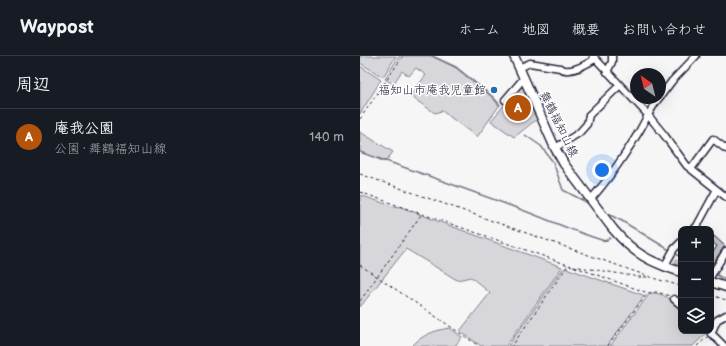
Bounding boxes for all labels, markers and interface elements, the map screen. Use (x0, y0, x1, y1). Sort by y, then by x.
text: Waypost (20, 16, 94, 39)
text: ホーム (459, 21, 500, 38)
text: 地図 (522, 21, 550, 38)
text: 概要 (572, 21, 600, 38)
text: お問い合わせ (622, 21, 706, 38)
north arrow (630, 68, 666, 104)
text: 周辺 (16, 75, 50, 95)
place label: 福知山市庵我児童館 (378, 83, 486, 98)
marker: 福知山市庵我児童館 (489, 85, 499, 95)
street label: 舞鶴福知山線 (536, 89, 581, 160)
pin: A (505, 93, 531, 123)
text: 庵我公園 (54, 119, 114, 138)
text: A (25, 129, 33, 145)
text: 140 m (309, 129, 344, 145)
text: 公園 · 舞鶴福知山線 (54, 141, 166, 157)
your location (592, 160, 612, 180)
map controls (678, 226, 714, 334)
button: + (678, 226, 714, 262)
button: − (678, 262, 714, 298)
button: layers (678, 298, 714, 334)

